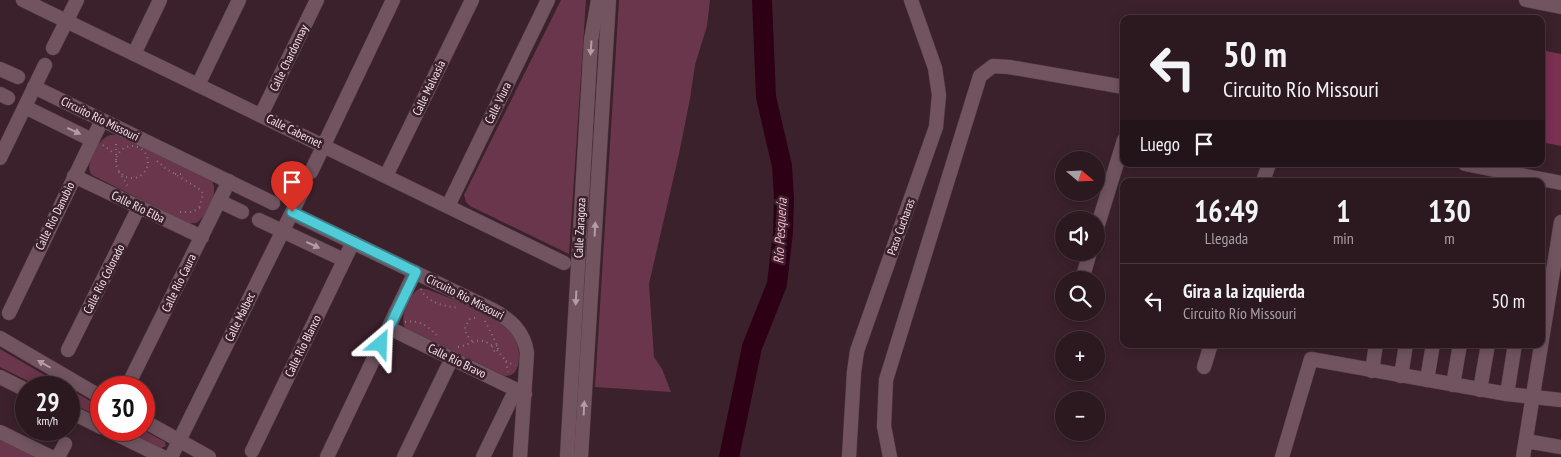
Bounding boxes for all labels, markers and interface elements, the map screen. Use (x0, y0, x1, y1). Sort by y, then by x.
street label: Calle Chardonnay (266, 22, 311, 94)
text: 50 m (1223, 31, 1287, 77)
icon: left (1140, 35, 1205, 100)
one-way arrow (586, 40, 594, 56)
street label: Calle Malvasía (409, 58, 448, 118)
text: Circuito Río Missouri (1223, 75, 1379, 103)
street label: Calle Viura (481, 79, 514, 126)
street label: Circuito Río Missouri (59, 93, 142, 144)
street label: Calle Cabernet (264, 111, 325, 151)
one-way arrow (67, 127, 81, 135)
icon: arrive (1190, 130, 1218, 158)
text: Luego (1140, 132, 1180, 156)
north arrow (1055, 151, 1105, 201)
map controls (1055, 151, 1105, 441)
pin (271, 161, 313, 212)
icon: arrive (278, 168, 306, 196)
street label: Calle Río Danubio (32, 179, 77, 252)
street label: Calle Río Elba (109, 187, 167, 226)
text: 16:49 (1194, 191, 1259, 230)
text: 1 (1336, 191, 1351, 230)
text: 130 (1428, 191, 1471, 230)
water label: Río Pesquería (769, 196, 791, 264)
street label: Calle Zaragoza (570, 197, 589, 259)
street label: Paso Cucharas (883, 197, 918, 257)
button: sound (1055, 211, 1105, 261)
one-way arrow (591, 220, 599, 236)
text: Llegada (1205, 228, 1248, 248)
text: min (1333, 228, 1354, 248)
text: m (1444, 228, 1455, 248)
street label: Calle Río Colorado (80, 241, 128, 316)
one-way arrow (306, 242, 320, 250)
street label: Calle Río Caura (158, 251, 199, 314)
street label: Circuito Río Missouri (424, 271, 507, 323)
button: search (1055, 271, 1105, 321)
text: Gira a la izquierda (1183, 279, 1305, 303)
icon: left (1140, 287, 1168, 315)
street label: Calle Malbec (221, 289, 258, 344)
text: 50 m (1492, 289, 1525, 313)
one-way arrow (571, 290, 579, 306)
text: Circuito Río Missouri (1183, 303, 1297, 323)
street label: Calle Río Blanco (281, 312, 324, 379)
position arrow (354, 317, 406, 369)
button: + (1055, 331, 1105, 381)
street label: Calle Río Bravo (426, 340, 489, 381)
one-way arrow (37, 359, 50, 368)
speed limit sign: 30 (90, 376, 155, 441)
text: 29 (36, 386, 59, 418)
button: − (1055, 391, 1105, 441)
one-way arrow (580, 400, 588, 416)
text: km/h (37, 413, 58, 428)

